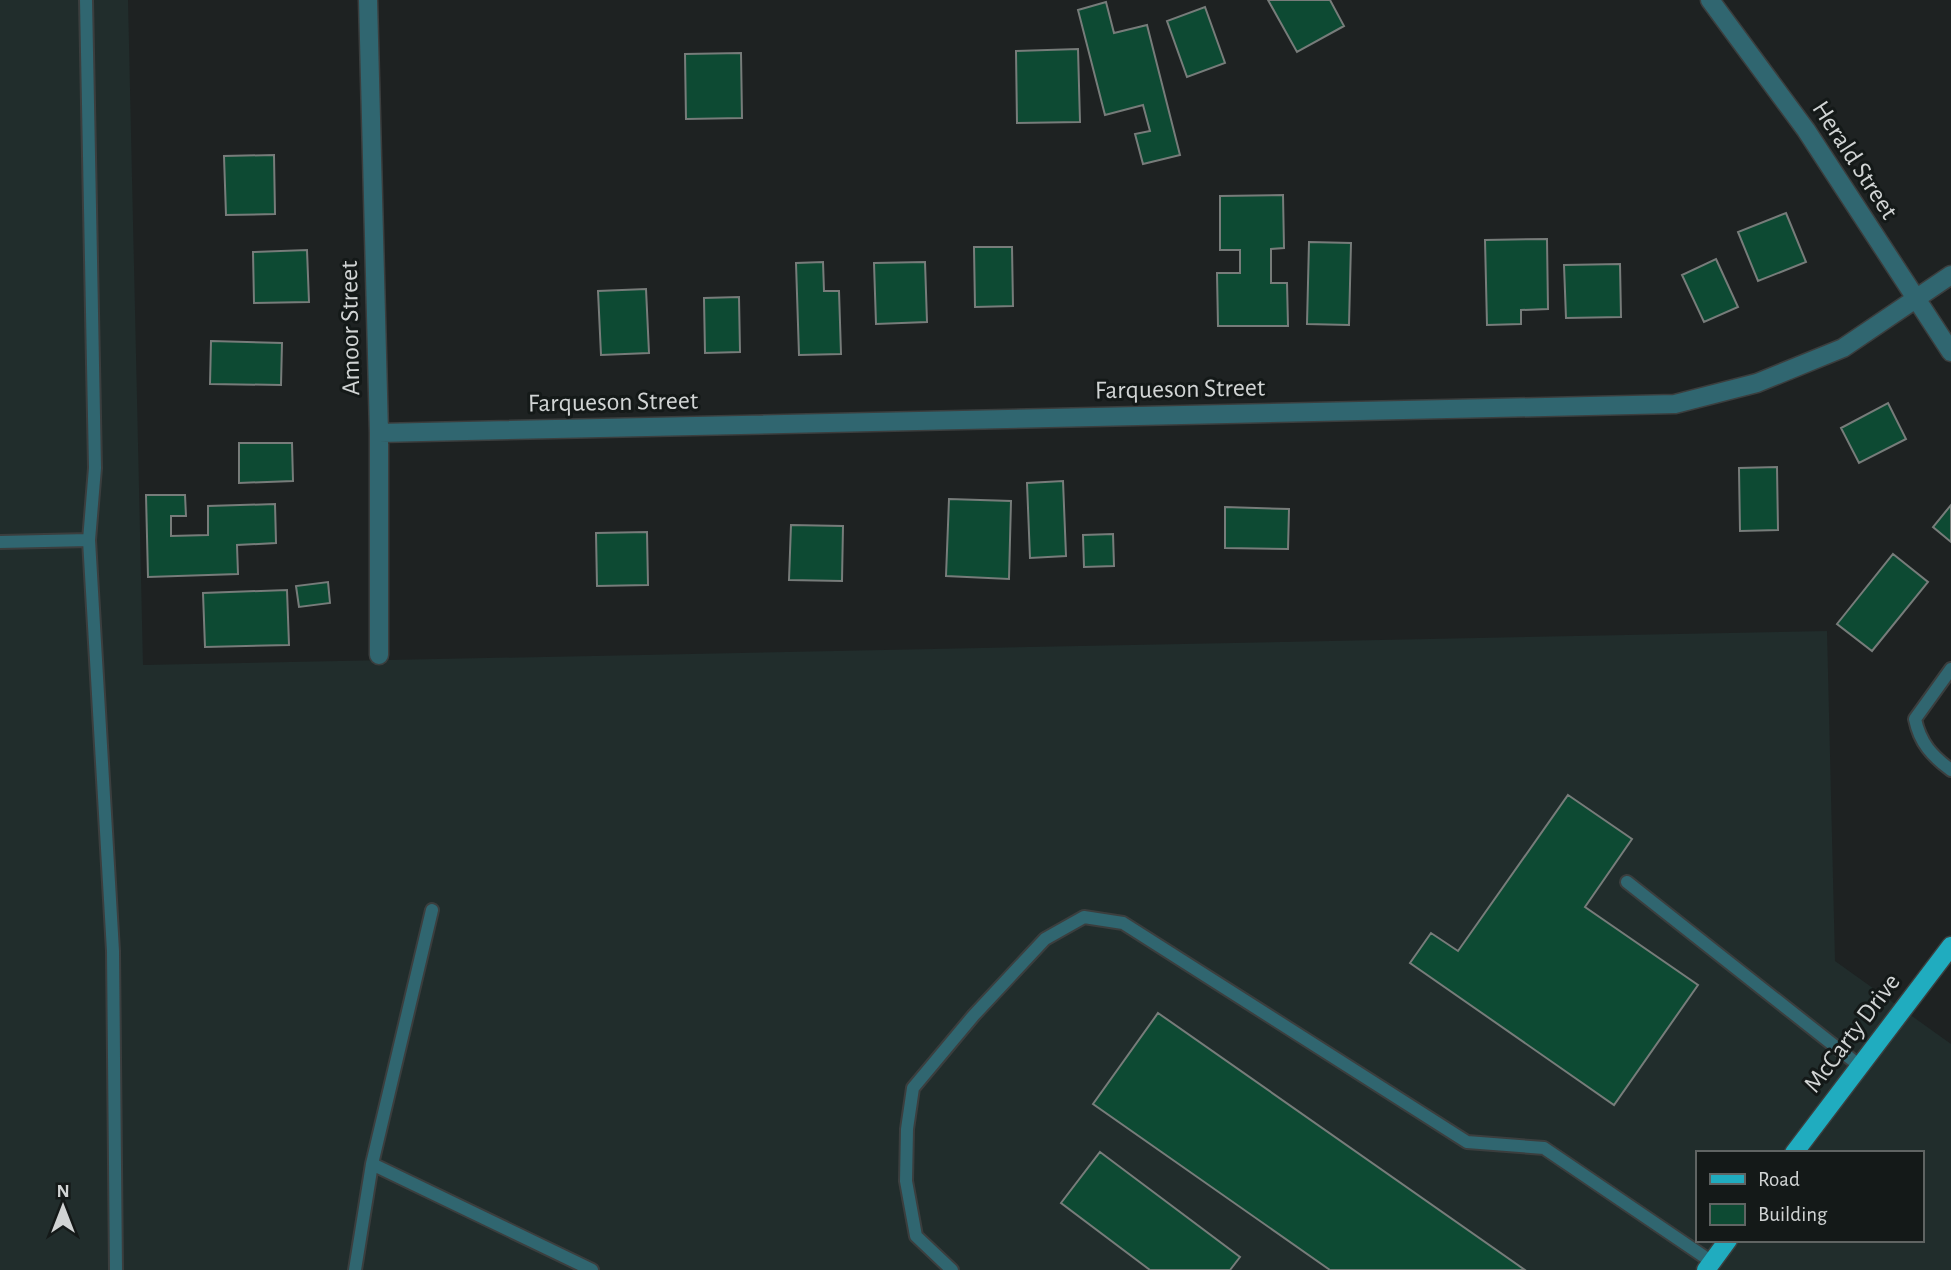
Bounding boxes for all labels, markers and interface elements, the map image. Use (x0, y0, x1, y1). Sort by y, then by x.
street label: Herald Street (1807, 96, 1903, 224)
street label: Amoor Street (336, 260, 364, 396)
street label: Farqueson Street (1095, 375, 1265, 403)
street label: Farqueson Street (528, 388, 698, 416)
street label: McCarty Drive (1799, 969, 1905, 1097)
legend (1696, 1151, 1923, 1242)
text: Road (1758, 1169, 1800, 1190)
north arrow (28, 1172, 98, 1242)
text: N (56, 1182, 70, 1201)
text: Building (1758, 1204, 1828, 1225)

